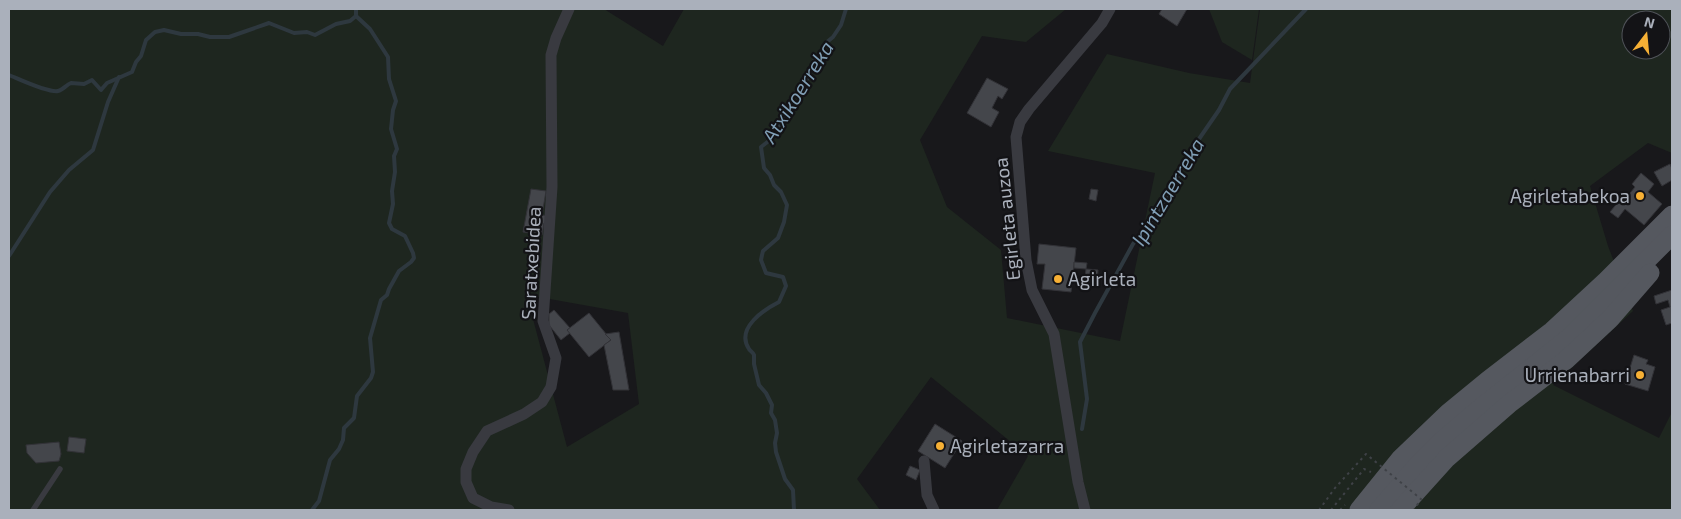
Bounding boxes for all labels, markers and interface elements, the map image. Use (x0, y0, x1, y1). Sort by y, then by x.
north arrow (1621, 10, 1671, 60)
text: N (1643, 12, 1657, 32)
water label: Atxikoerreka (756, 36, 838, 148)
water label: Ipintzaerreka (1126, 133, 1209, 250)
street label: Egirleta auzoa (989, 156, 1024, 282)
place label: Agirletabekoa (1510, 184, 1630, 207)
marker: Agirletabekoa (1634, 190, 1646, 202)
street label: Saratxebidea (516, 206, 545, 320)
place label: Agirleta (1068, 267, 1136, 290)
marker: Agirleta (1052, 273, 1064, 285)
place label: Urrienabarri (1525, 363, 1630, 386)
marker: Urrienabarri (1634, 369, 1646, 381)
place label: Agirletazarra (950, 434, 1064, 457)
marker: Agirletazarra (934, 440, 946, 452)

